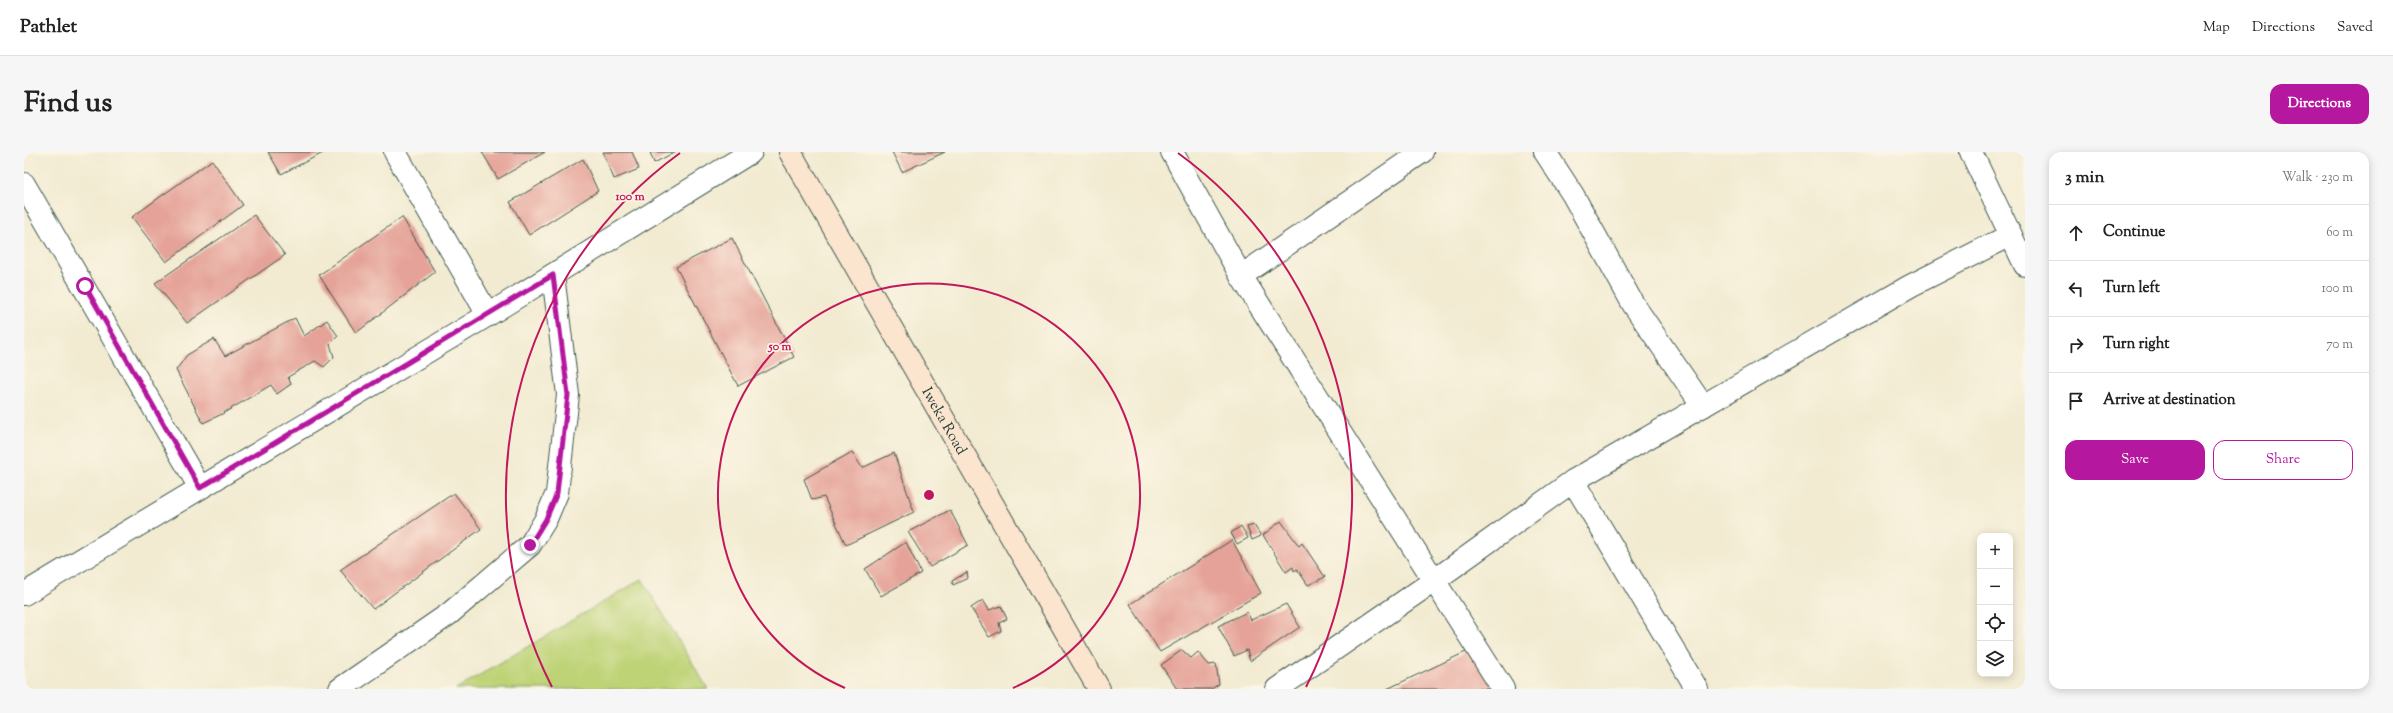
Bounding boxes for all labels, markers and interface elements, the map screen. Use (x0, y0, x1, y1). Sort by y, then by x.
text: Pathlet (20, 14, 77, 41)
text: Map (2203, 18, 2230, 38)
text: Directions (2252, 18, 2315, 38)
text: Saved (2337, 18, 2373, 38)
text: Find us (24, 84, 112, 124)
button: Directions (2270, 84, 2369, 124)
text: 3 min (2065, 166, 2104, 190)
text: Walk · 230 m (2282, 169, 2353, 187)
text: 100 m (614, 188, 645, 206)
icon: ahead (2065, 222, 2087, 244)
text: Continue (2103, 222, 2165, 243)
text: 60 m (2326, 224, 2353, 242)
route start (76, 277, 94, 295)
icon: left (2065, 278, 2087, 300)
text: Turn left (2103, 278, 2160, 299)
text: 100 m (2321, 280, 2353, 298)
icon: right (2065, 334, 2087, 356)
text: Turn right (2103, 334, 2169, 355)
text: 70 m (2326, 336, 2353, 354)
text: 50 m (768, 338, 792, 356)
street label: Iweka Road (916, 384, 971, 460)
icon: arrive (2065, 390, 2087, 412)
text: Arrive at destination (2103, 390, 2236, 411)
button: Save (2065, 440, 2205, 480)
button: Share (2213, 440, 2353, 480)
centre of rings (922, 488, 936, 502)
map controls (1977, 533, 2013, 677)
button: + (1977, 533, 2013, 569)
route end (521, 536, 539, 554)
button: − (1977, 569, 2013, 605)
button: locate (1977, 605, 2013, 641)
button: layers (1977, 641, 2013, 677)

